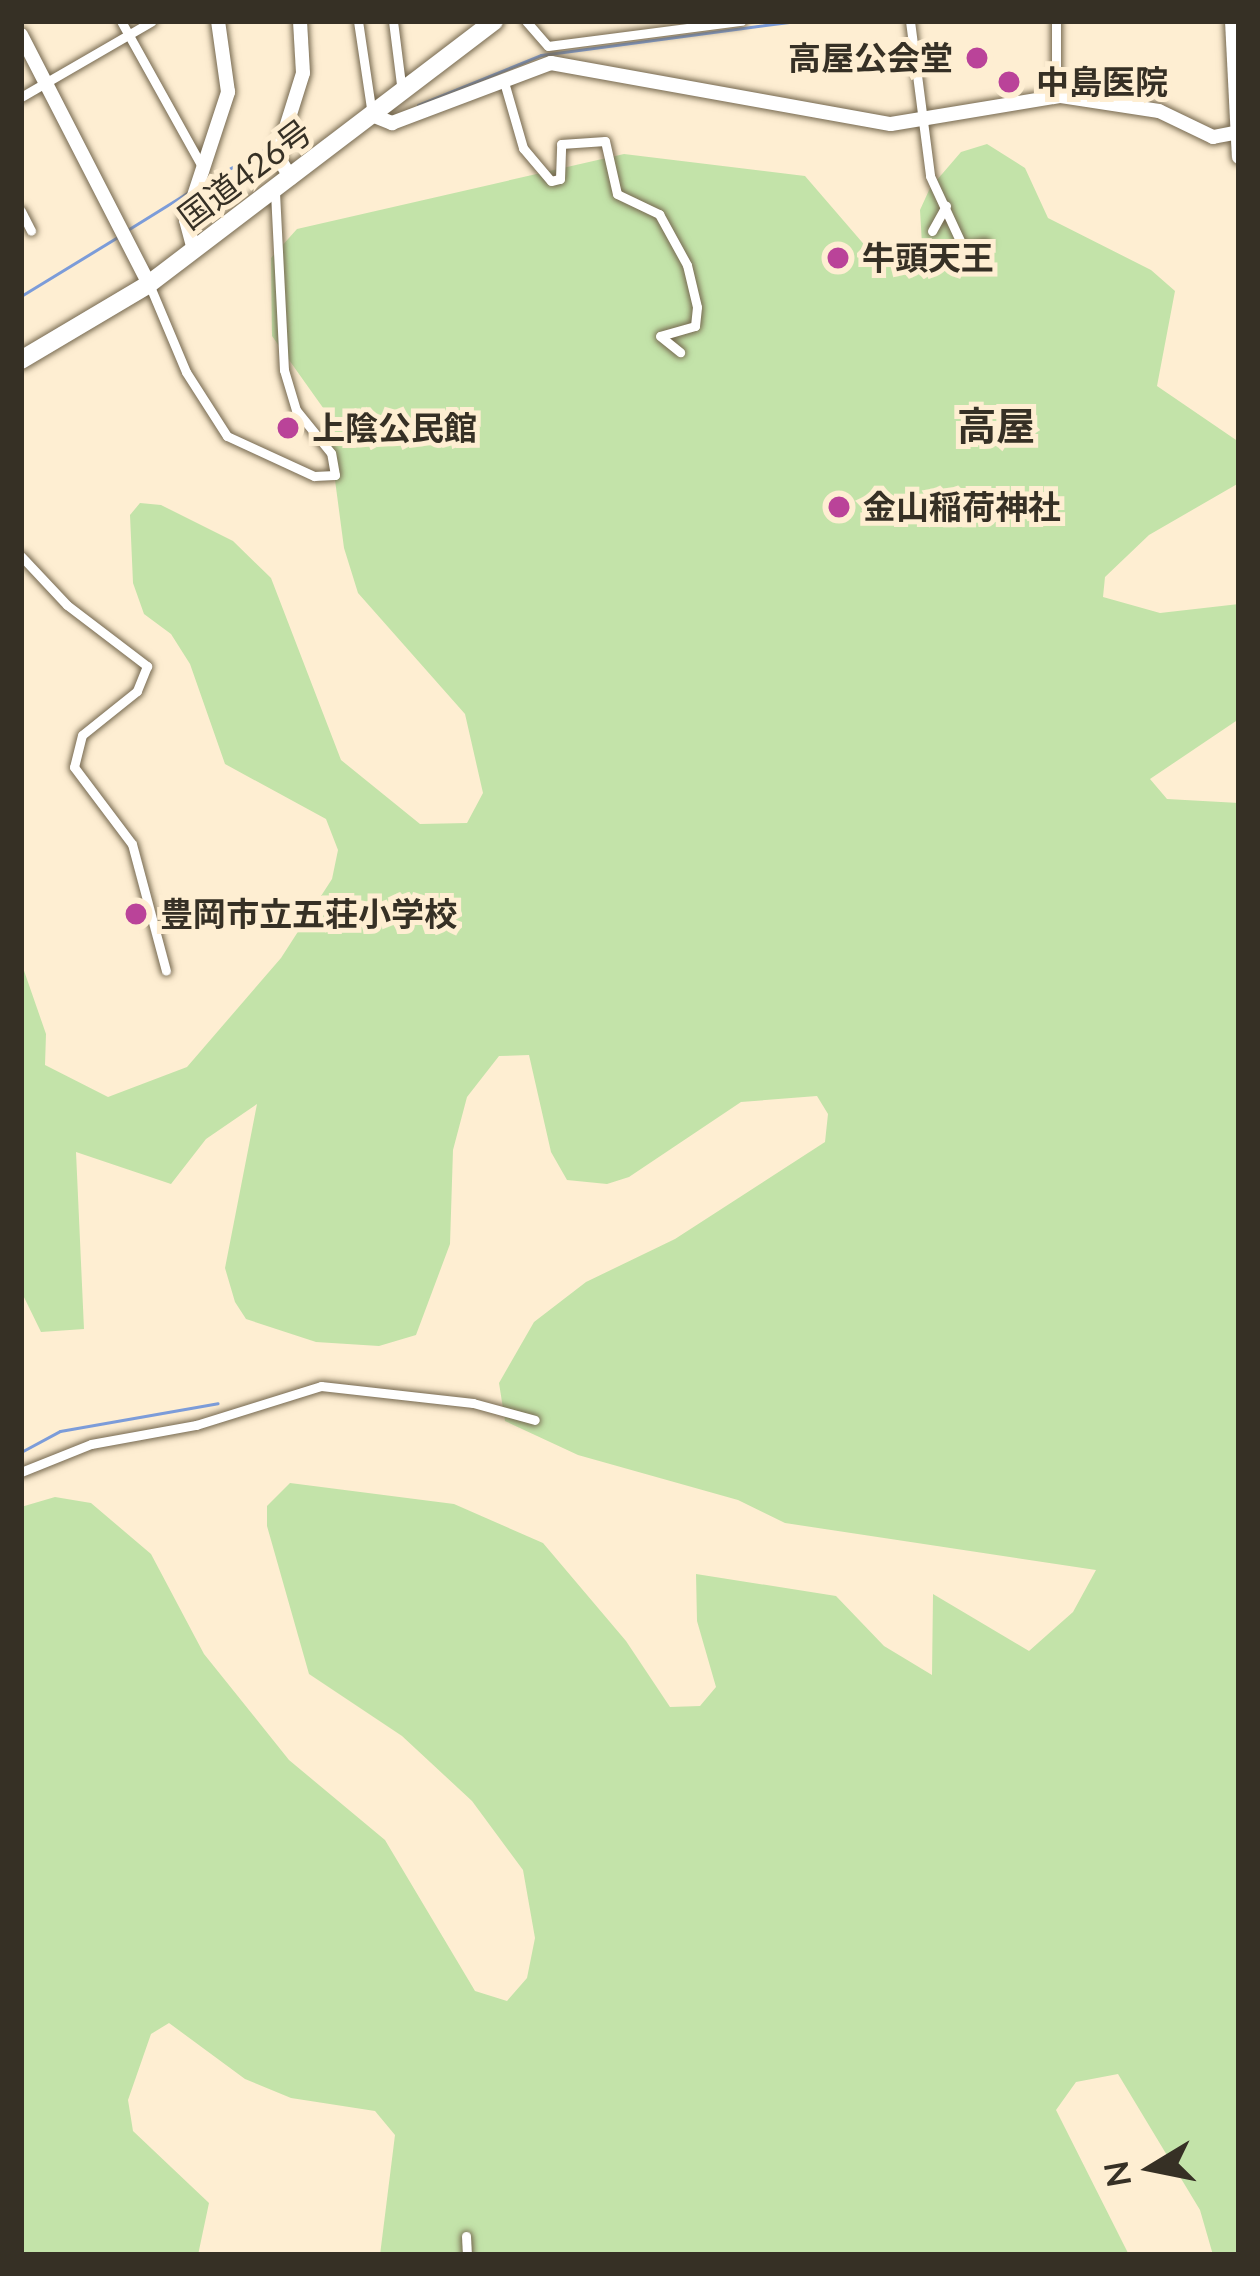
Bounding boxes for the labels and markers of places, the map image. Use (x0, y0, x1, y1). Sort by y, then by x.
place label: 高屋公会堂 (788, 38, 953, 78)
marker: 高屋公会堂 (964, 45, 990, 71)
place label: 中島医院 (1036, 62, 1168, 102)
marker: 中島医院 (993, 66, 1025, 98)
place label: 牛頭天王 (862, 238, 994, 278)
marker: 牛頭天王 (825, 245, 851, 271)
place label: 上陰公民館 (312, 408, 477, 448)
marker: 上陰公民館 (275, 415, 301, 441)
place label: 金山稲荷神社 (863, 487, 1061, 527)
marker: 金山稲荷神社 (826, 494, 852, 520)
place label: 豊岡市立五荘小学校 (160, 894, 457, 934)
marker: 豊岡市立五荘小学校 (123, 901, 149, 927)

